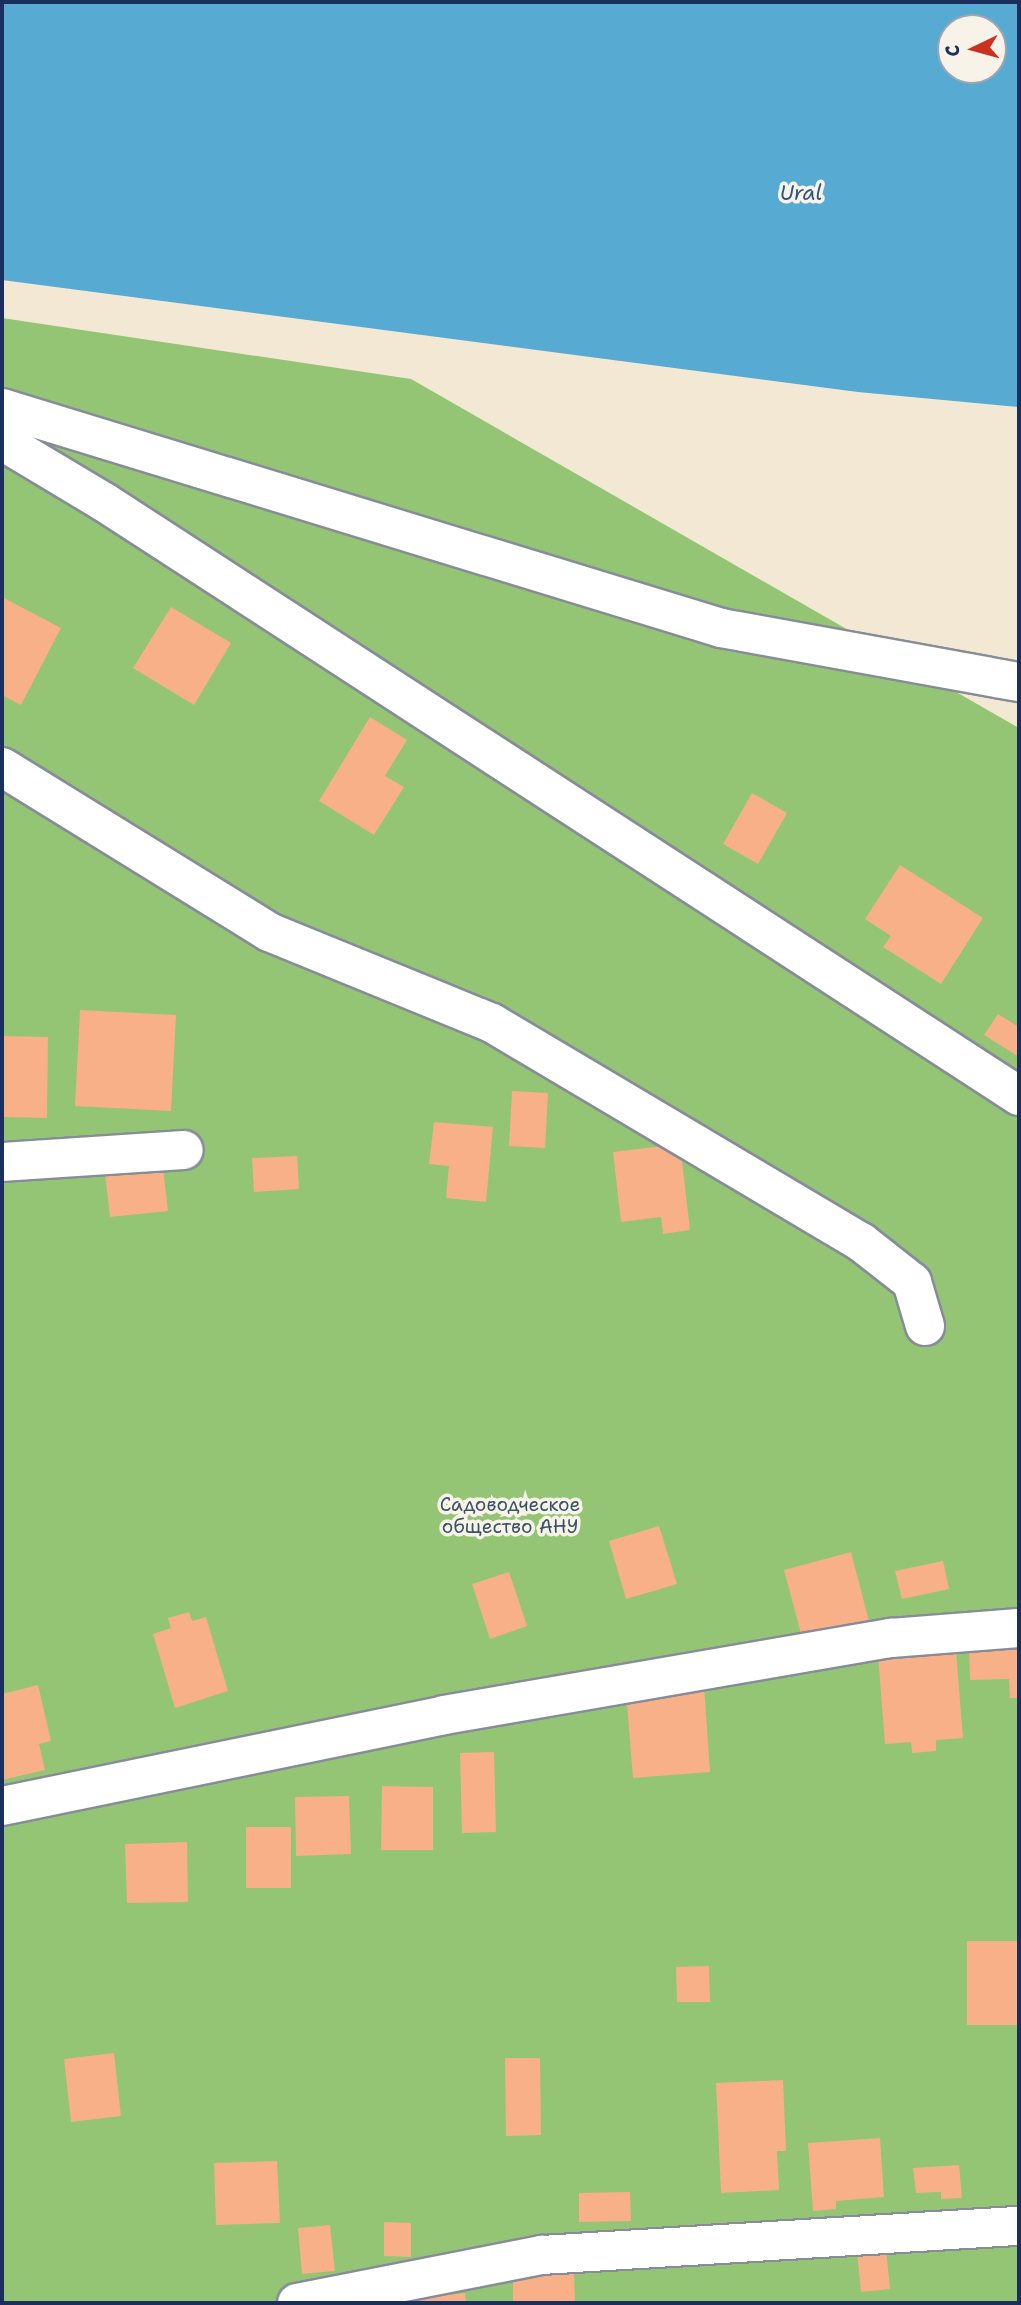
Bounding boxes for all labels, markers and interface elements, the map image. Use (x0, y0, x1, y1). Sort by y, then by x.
north arrow (937, 14, 1007, 84)
text: С (940, 44, 966, 58)
water label: Ural (780, 180, 822, 206)
park label: Садоводческое общество АНУ (440, 1494, 580, 1538)

